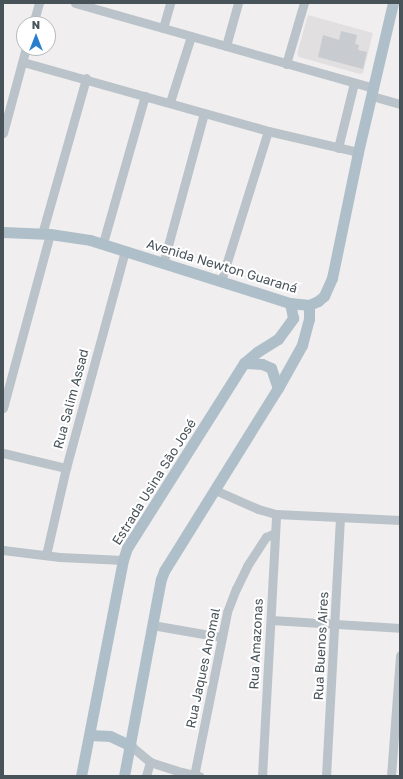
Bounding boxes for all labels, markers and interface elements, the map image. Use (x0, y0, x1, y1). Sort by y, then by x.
north arrow (16, 16, 56, 56)
text: N (32, 18, 40, 31)
street label: Avenida Newton Guaraná (145, 236, 299, 296)
street label: Rua Salim Assad (50, 347, 92, 451)
street label: Estrada Usina São José (109, 416, 199, 548)
street label: Rua Buenos Aires (310, 591, 332, 701)
street label: Rua Amazonas (246, 598, 266, 690)
street label: Rua Jaques Anomal (183, 606, 223, 730)

